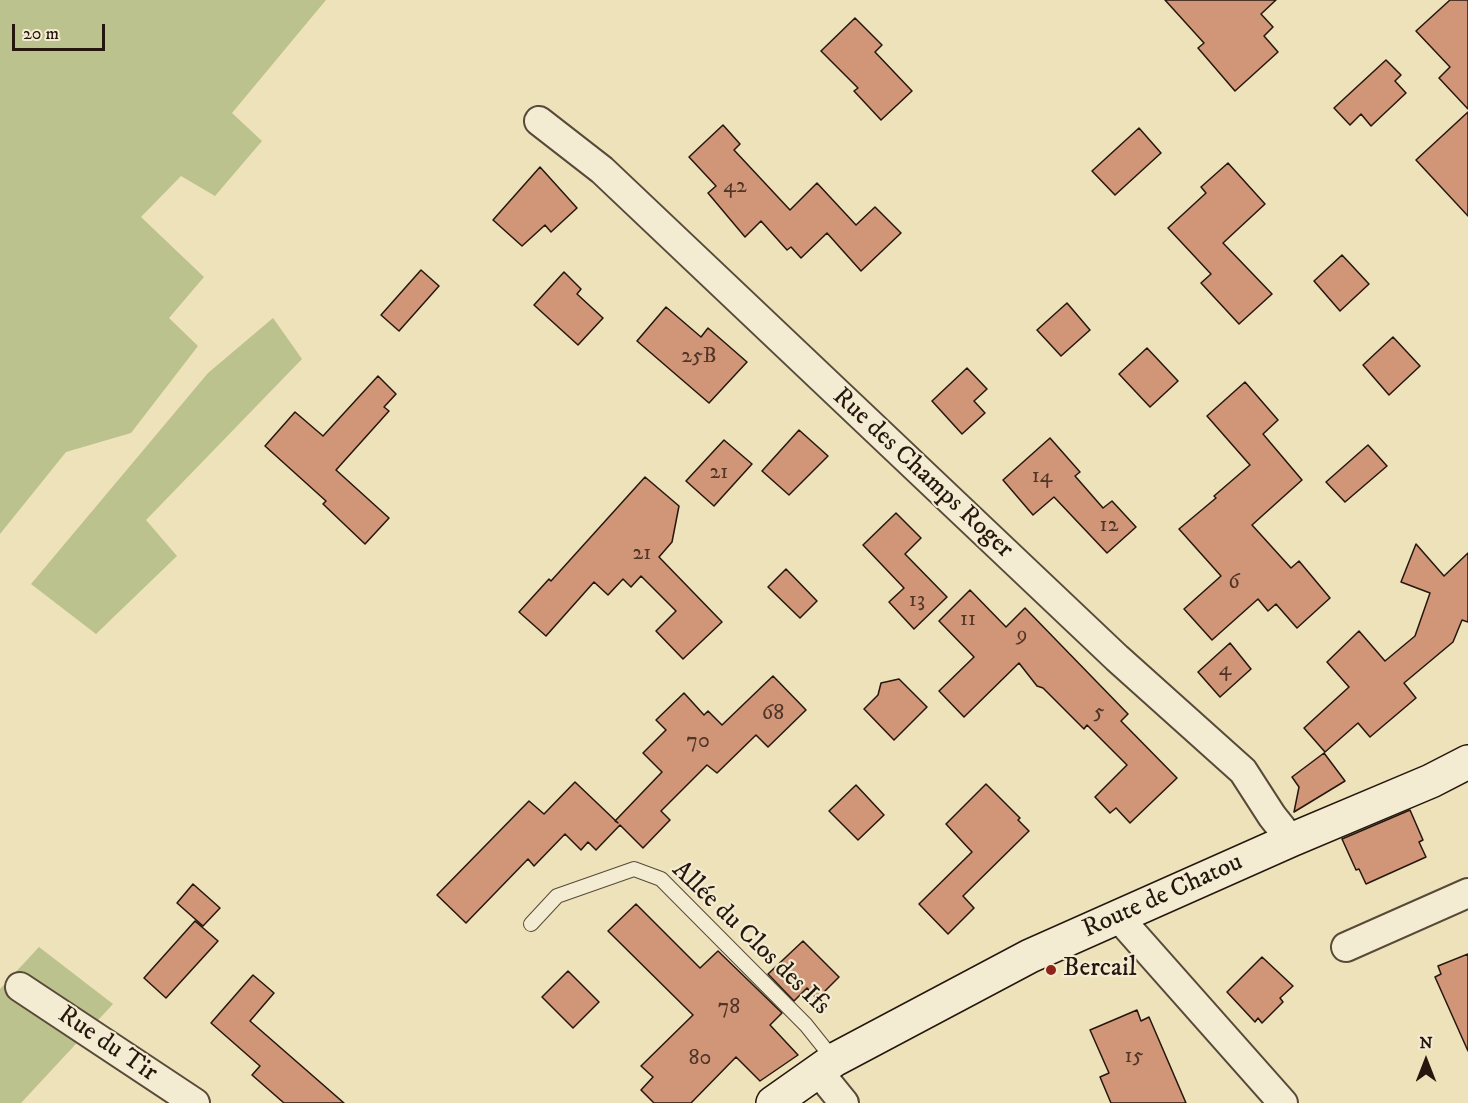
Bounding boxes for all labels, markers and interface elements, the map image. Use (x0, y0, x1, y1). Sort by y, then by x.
scale bar (15, 12, 108, 50)
text: 20 m (23, 23, 59, 45)
house number: 42 (723, 174, 747, 200)
house number: 25B (681, 344, 717, 370)
street label: Rue des Champs Roger (825, 382, 1019, 566)
house number: 21 (710, 460, 728, 486)
house number: 14 (1032, 464, 1052, 490)
house number: 12 (1100, 513, 1118, 539)
house number: 21 (633, 541, 651, 567)
house number: 6 (1228, 570, 1240, 596)
house number: 13 (909, 588, 925, 614)
house number: 11 (960, 607, 976, 633)
house number: 9 (1017, 623, 1027, 649)
house number: 4 (1219, 657, 1231, 683)
house number: 5 (1094, 700, 1104, 726)
house number: 68 (762, 701, 784, 727)
house number: 70 (686, 729, 710, 755)
street label: Route de Chatou (1078, 848, 1248, 946)
street label: Allée du Clos des Ifs (664, 856, 836, 1022)
place label: Bercail (1063, 954, 1137, 986)
marker: Bercail (1044, 963, 1058, 977)
house number: 78 (718, 995, 740, 1021)
street label: Rue du Tir (51, 1000, 163, 1090)
north arrow (1396, 1031, 1456, 1091)
text: N (1419, 1033, 1433, 1053)
house number: 15 (1125, 1044, 1143, 1070)
house number: 80 (689, 1046, 711, 1072)

